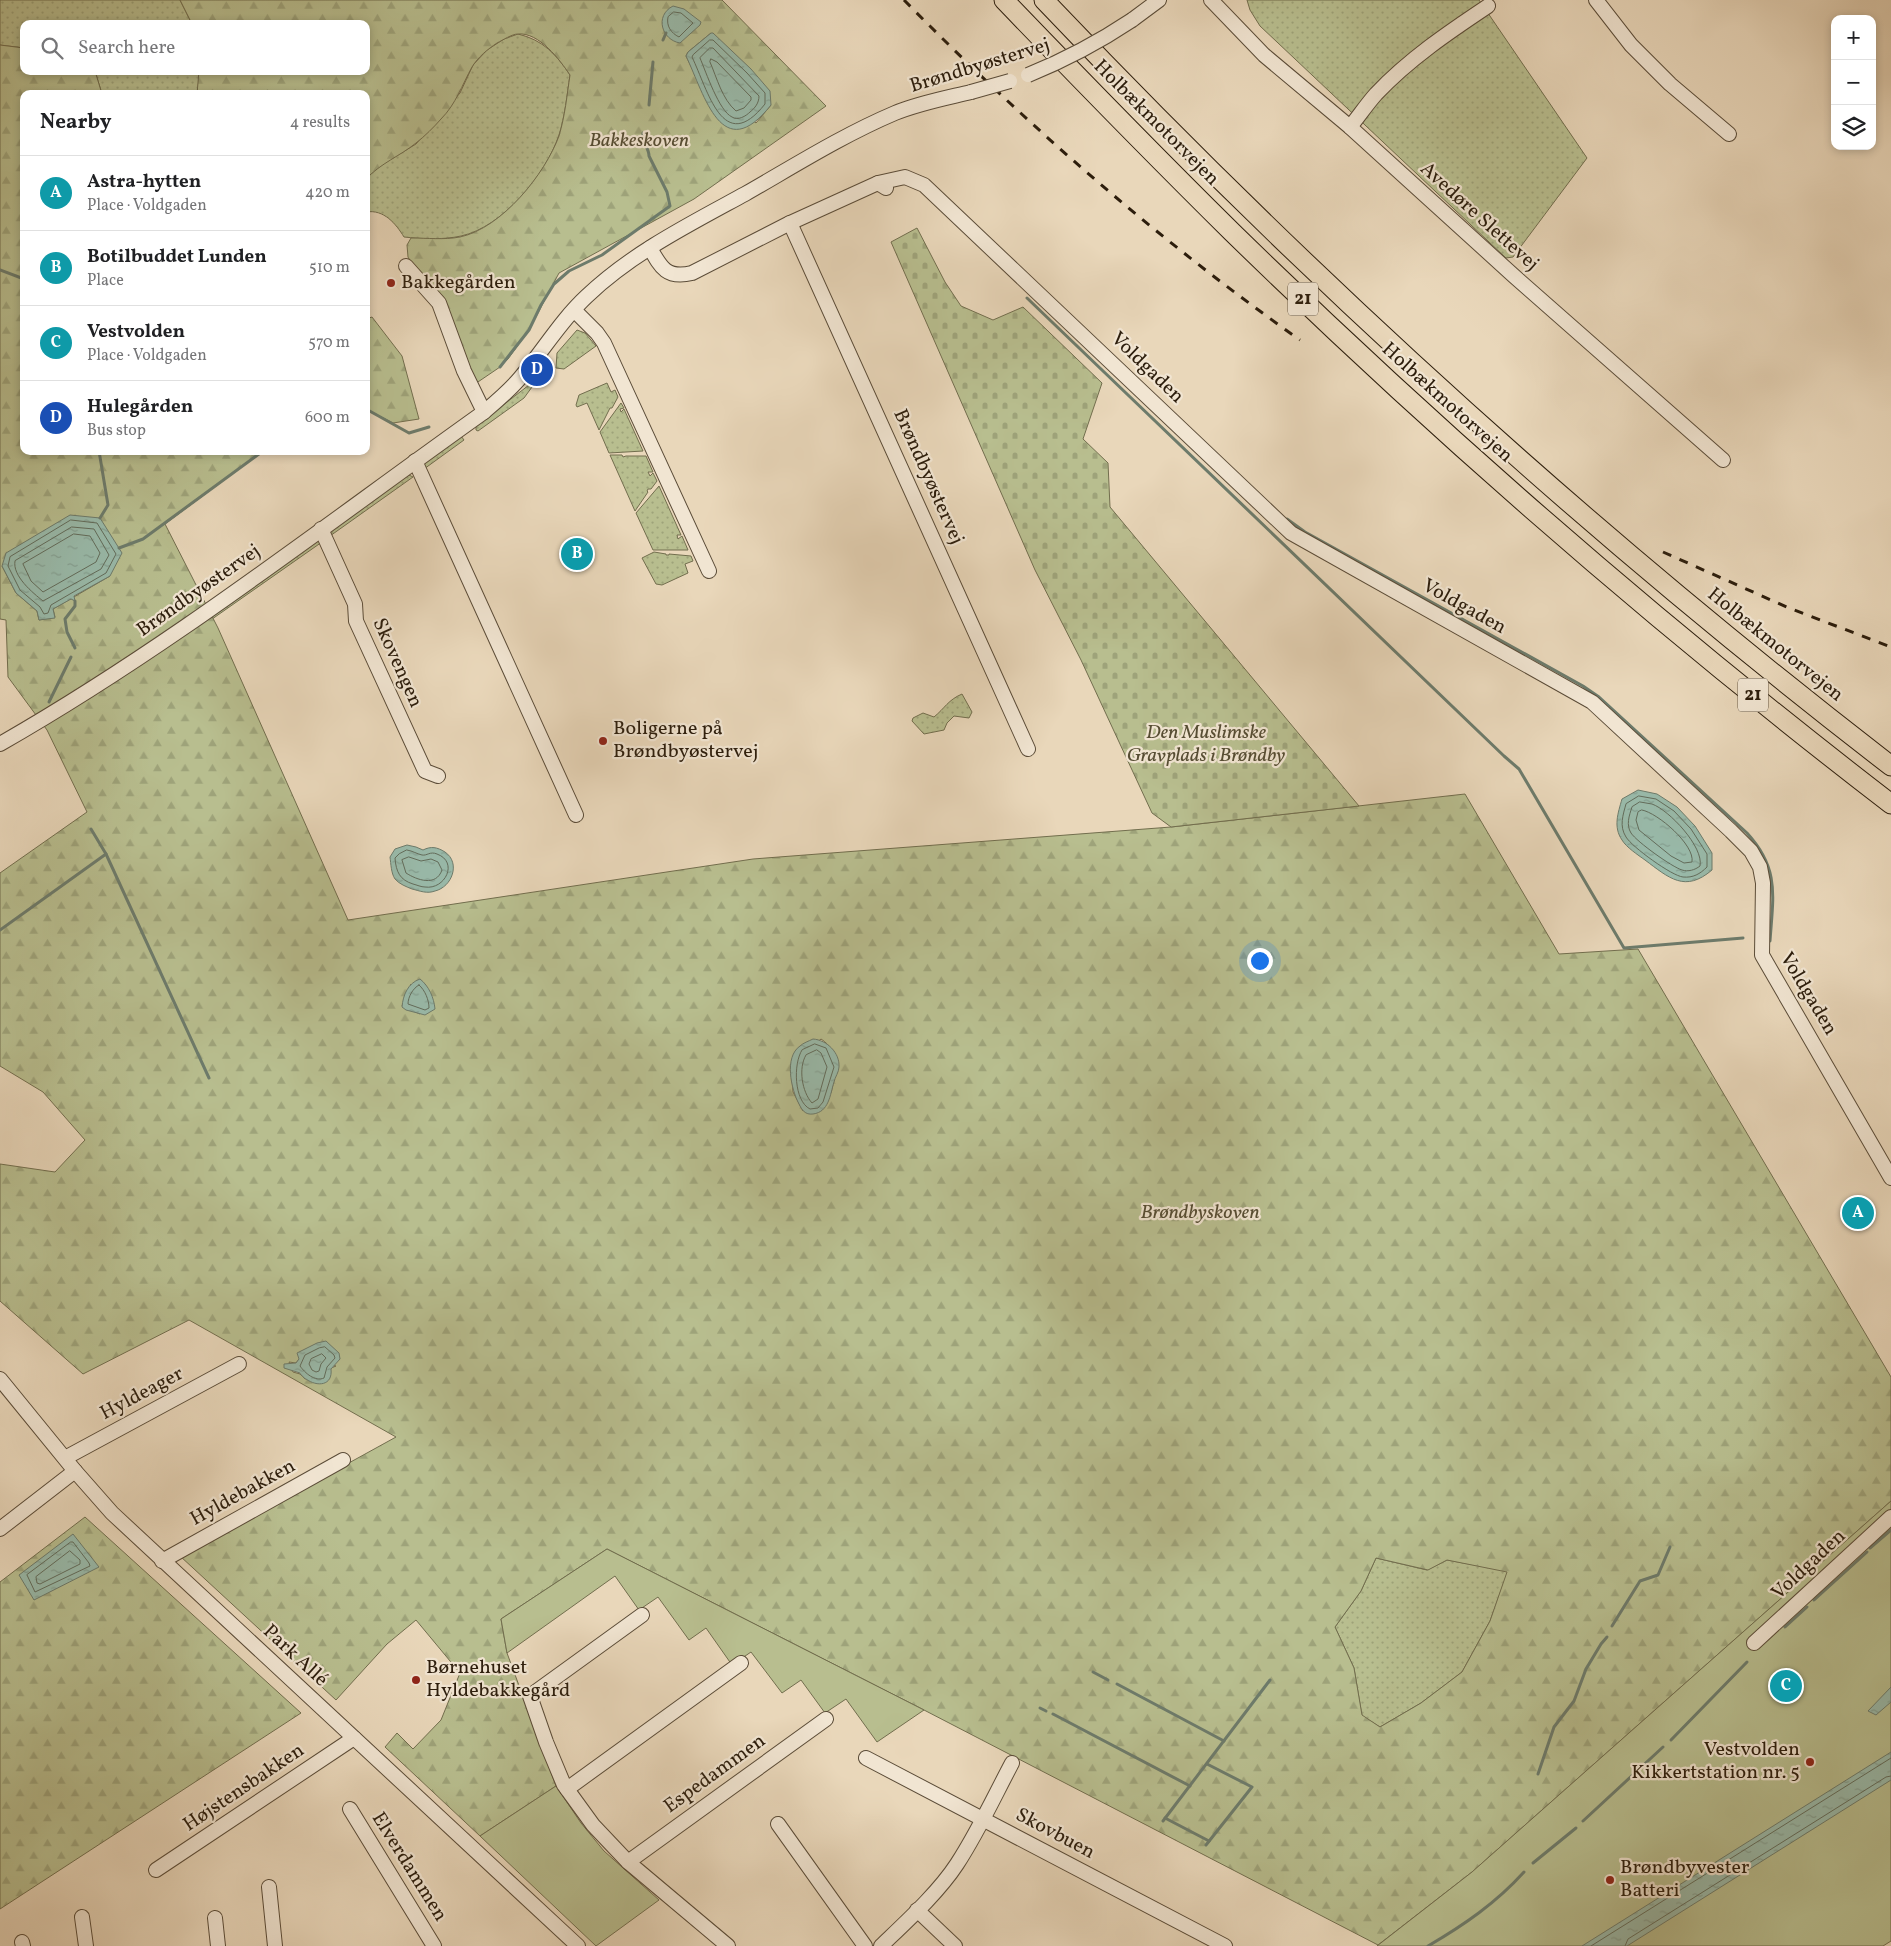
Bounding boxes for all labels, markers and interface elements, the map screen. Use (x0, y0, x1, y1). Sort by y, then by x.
map controls (1831, 15, 1876, 150)
button: + (1831, 15, 1876, 60)
search box (20, 20, 370, 75)
street label: Brøndbyøstervej (906, 31, 1054, 101)
icon: search (38, 34, 66, 62)
text: Search here (78, 35, 175, 61)
street label: Holbækmotorvejen (1087, 54, 1225, 192)
button: − (1831, 60, 1876, 105)
button: layers (1831, 105, 1876, 150)
text: Nearby (40, 108, 111, 137)
text: 4 results (290, 112, 350, 134)
park label: Bakkeskoven (589, 127, 689, 155)
street label: Avedøre Slettevej (1413, 156, 1545, 278)
text: Astra-hytten (87, 169, 201, 195)
text: A (50, 182, 62, 204)
text: 420 m (305, 182, 350, 204)
text: Place · Voldgaden (87, 195, 207, 217)
text: Botilbuddet Lunden (87, 244, 267, 270)
text: B (51, 257, 61, 279)
text: 510 m (309, 257, 350, 279)
place label: Bakkegården (401, 269, 516, 297)
text: Place (87, 270, 124, 292)
marker: Bakkegården (385, 277, 397, 289)
road number: 21 (1288, 282, 1318, 316)
text: Vestvolden (87, 319, 185, 345)
street label: Voldgaden (1104, 326, 1190, 410)
text: C (51, 332, 61, 354)
text: 570 m (308, 332, 350, 354)
street label: Holbækmotorvejen (1375, 336, 1519, 470)
text: Place · Voldgaden (87, 345, 207, 367)
pin: D (521, 351, 553, 389)
text: Hulegården (87, 394, 193, 420)
street label: Brøndbyøstervej (886, 405, 970, 549)
text: D (50, 407, 62, 429)
text: 600 m (305, 407, 350, 429)
text: Bus stop (87, 420, 146, 442)
pin: B (561, 535, 593, 573)
street label: Brøndbyøstervej (131, 538, 267, 644)
street label: Voldgaden (1417, 572, 1511, 642)
street label: Holbækmotorvejen (1701, 581, 1849, 709)
street label: Skovengen (365, 614, 429, 712)
road number: 21 (1738, 678, 1768, 712)
place label: Boligerne på Brøndbyøstervej (613, 715, 758, 766)
park label: Den Muslimske Gravplads i Brøndby (1127, 719, 1285, 770)
marker: Boligerne på Brøndbyøstervej (597, 735, 609, 747)
street label: Voldgaden (1772, 947, 1844, 1041)
your location (1247, 948, 1273, 974)
pin: A (1842, 1194, 1874, 1232)
park label: Brøndbyskoven (1140, 1199, 1260, 1227)
street label: Hyldeager (95, 1360, 189, 1428)
street label: Hyldebakken (185, 1453, 301, 1533)
street label: Voldgaden (1766, 1523, 1852, 1607)
street label: Park Allé (256, 1618, 334, 1694)
place label: Børnehuset Hyldebakkegård (426, 1654, 570, 1705)
pin: C (1770, 1667, 1802, 1705)
marker: Børnehuset Hyldebakkegård (410, 1674, 422, 1686)
street label: Espedammen (658, 1727, 772, 1820)
place label: Vestvolden Kikkertstation nr. 5 (1631, 1736, 1800, 1787)
street label: Højstensbakken (178, 1737, 310, 1839)
marker: Vestvolden Kikkertstation nr. 5 (1804, 1756, 1816, 1768)
street label: Skovbuen (1010, 1801, 1100, 1867)
street label: Elverdammen (364, 1807, 454, 1927)
place label: Brøndbyvester Batteri (1620, 1854, 1749, 1905)
marker: Brøndbyvester Batteri (1604, 1874, 1616, 1886)

